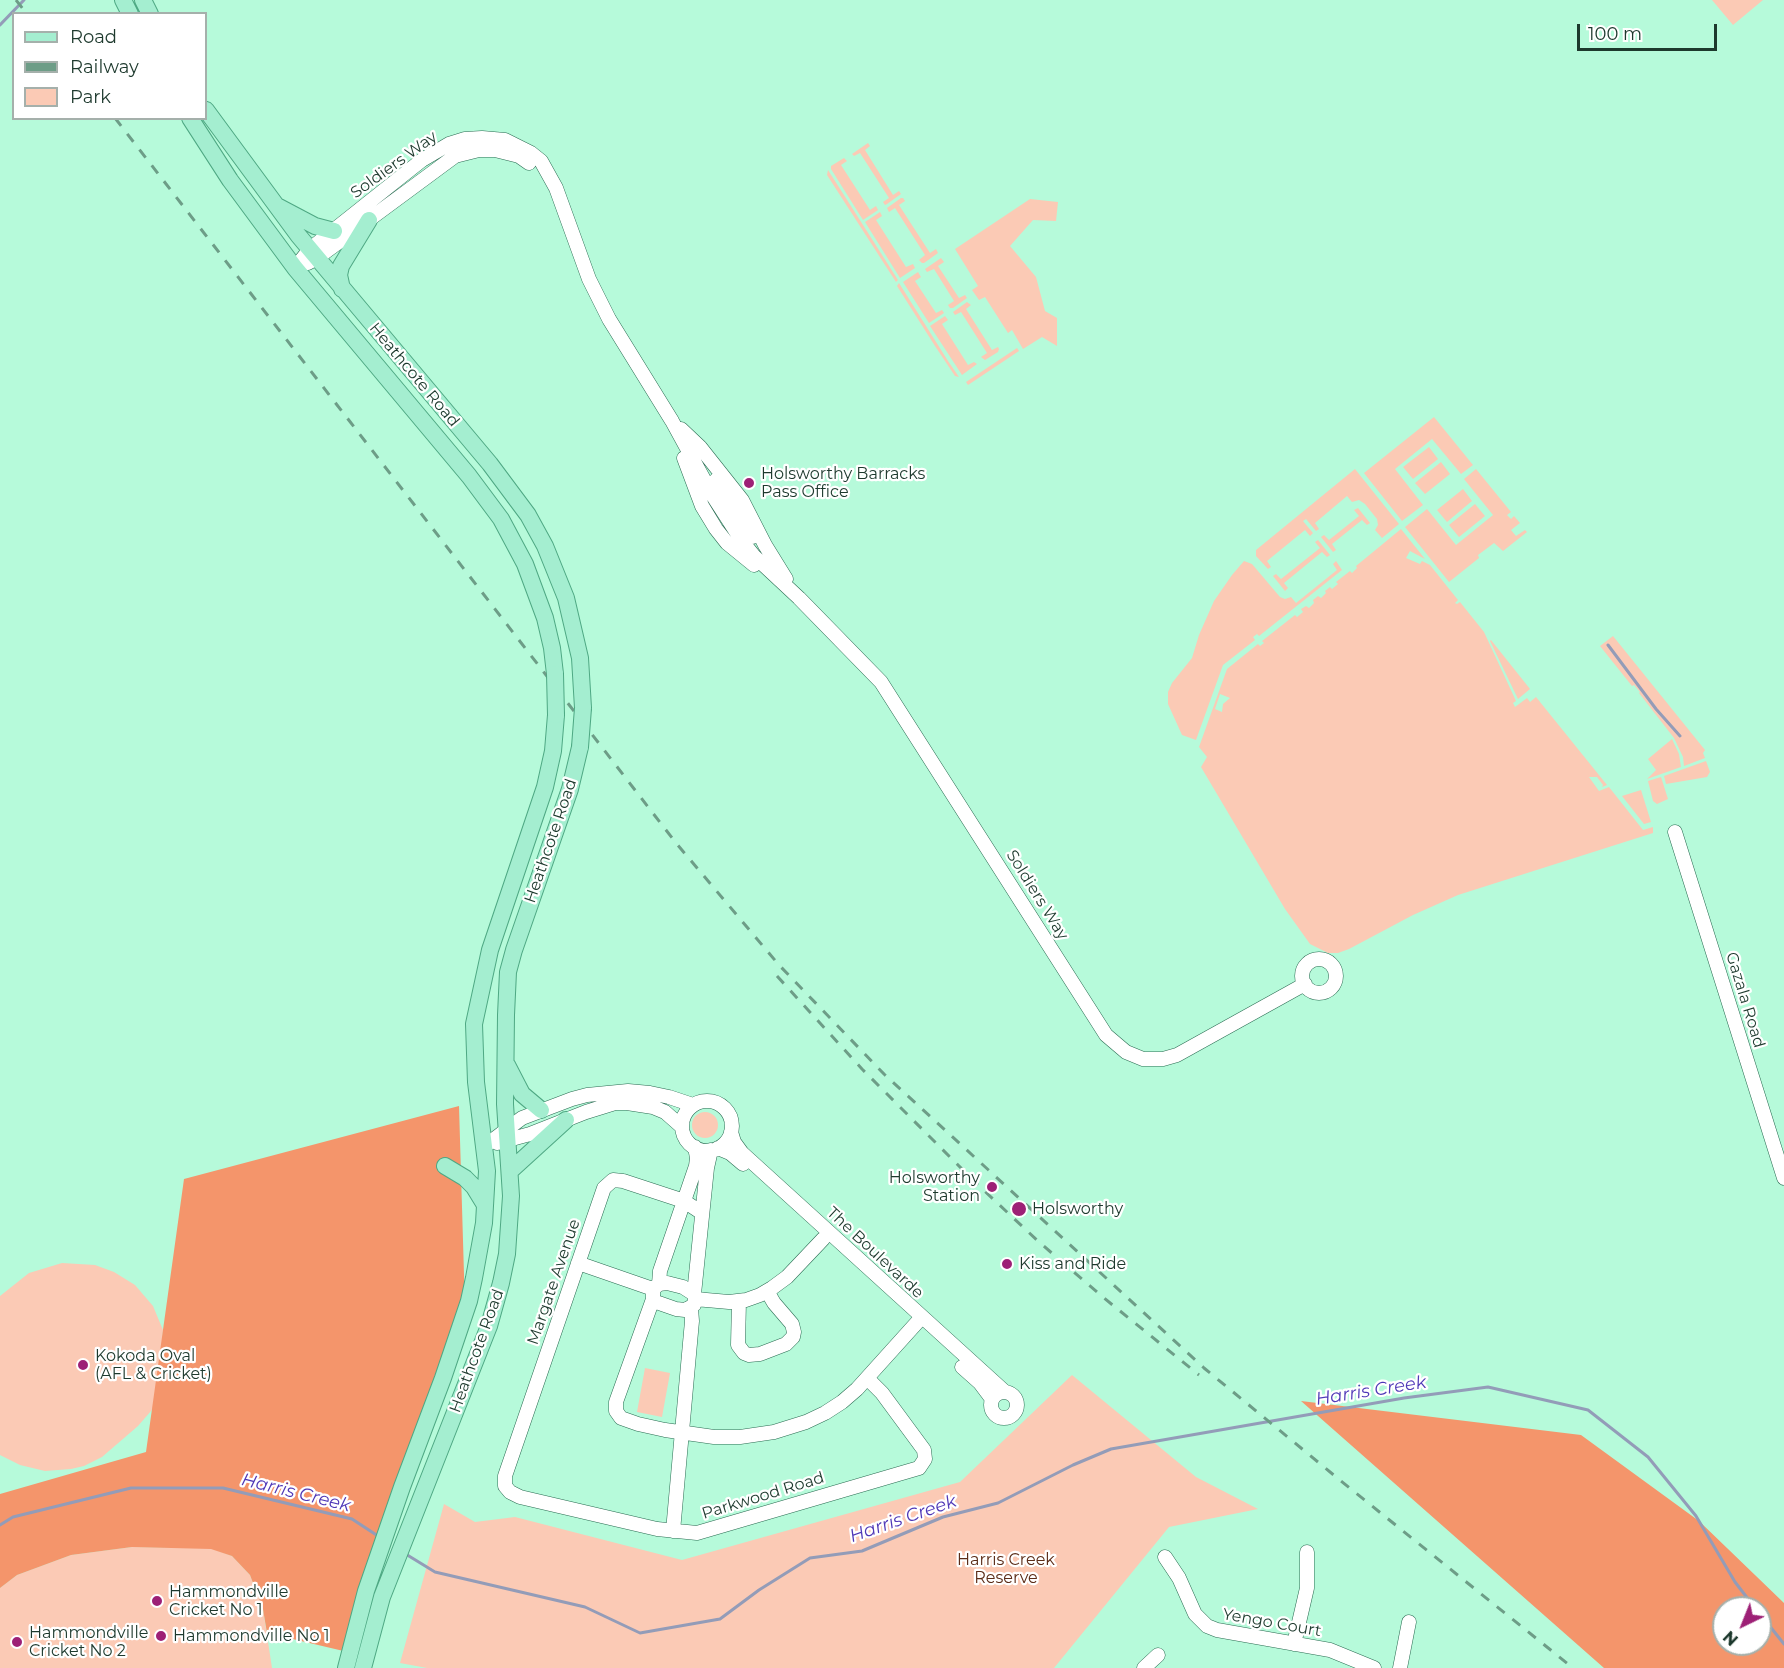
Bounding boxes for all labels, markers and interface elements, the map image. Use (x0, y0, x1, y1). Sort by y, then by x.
legend (12, 12, 207, 120)
scale bar (1580, 12, 1720, 50)
text: 100 m (1588, 23, 1642, 45)
text: Road (70, 26, 117, 48)
text: Railway (70, 56, 139, 78)
text: Park (70, 86, 111, 108)
street label: Soldiers Way (347, 127, 441, 203)
street label: Heathcote Road (365, 319, 463, 431)
place label: Holsworthy Barracks Pass Office (761, 464, 925, 502)
marker: Holsworthy Barracks Pass Office (742, 476, 756, 490)
street label: Heathcote Road (521, 776, 581, 906)
street label: Soldiers Way (1002, 847, 1072, 943)
street label: Gazala Road (1721, 950, 1769, 1050)
place label: Holsworthy Station (889, 1168, 980, 1206)
marker: Holsworthy Station (985, 1180, 999, 1194)
place label: Holsworthy (1032, 1199, 1123, 1219)
marker: Holsworthy (1010, 1200, 1028, 1218)
street label: The Boulevarde (823, 1203, 927, 1303)
street label: Margate Avenue (523, 1217, 585, 1347)
place label: Kiss and Ride (1019, 1254, 1126, 1274)
marker: Kiss and Ride (1000, 1257, 1014, 1271)
street label: Heathcote Road (446, 1287, 508, 1415)
place label: Kokoda Oval (AFL & Cricket) (95, 1346, 212, 1384)
marker: Kokoda Oval (AFL & Cricket) (76, 1358, 90, 1372)
water label: Harris Creek (1314, 1372, 1428, 1410)
street label: Parkwood Road (700, 1468, 826, 1524)
water label: Harris Creek (239, 1469, 353, 1517)
water label: Harris Creek (847, 1491, 959, 1547)
park label: Harris Creek Reserve (957, 1550, 1055, 1588)
place label: Hammondville Cricket No 1 (169, 1582, 288, 1620)
marker: Hammondville Cricket No 1 (150, 1594, 164, 1608)
north arrow (1712, 1596, 1772, 1656)
street label: Yengo Court (1221, 1605, 1323, 1641)
place label: Hammondville Cricket No 2 (29, 1623, 148, 1661)
place label: Hammondville No 1 (173, 1626, 330, 1646)
text: N (1720, 1627, 1742, 1649)
marker: Hammondville No 1 (154, 1629, 168, 1643)
marker: Hammondville Cricket No 2 (10, 1635, 24, 1649)

